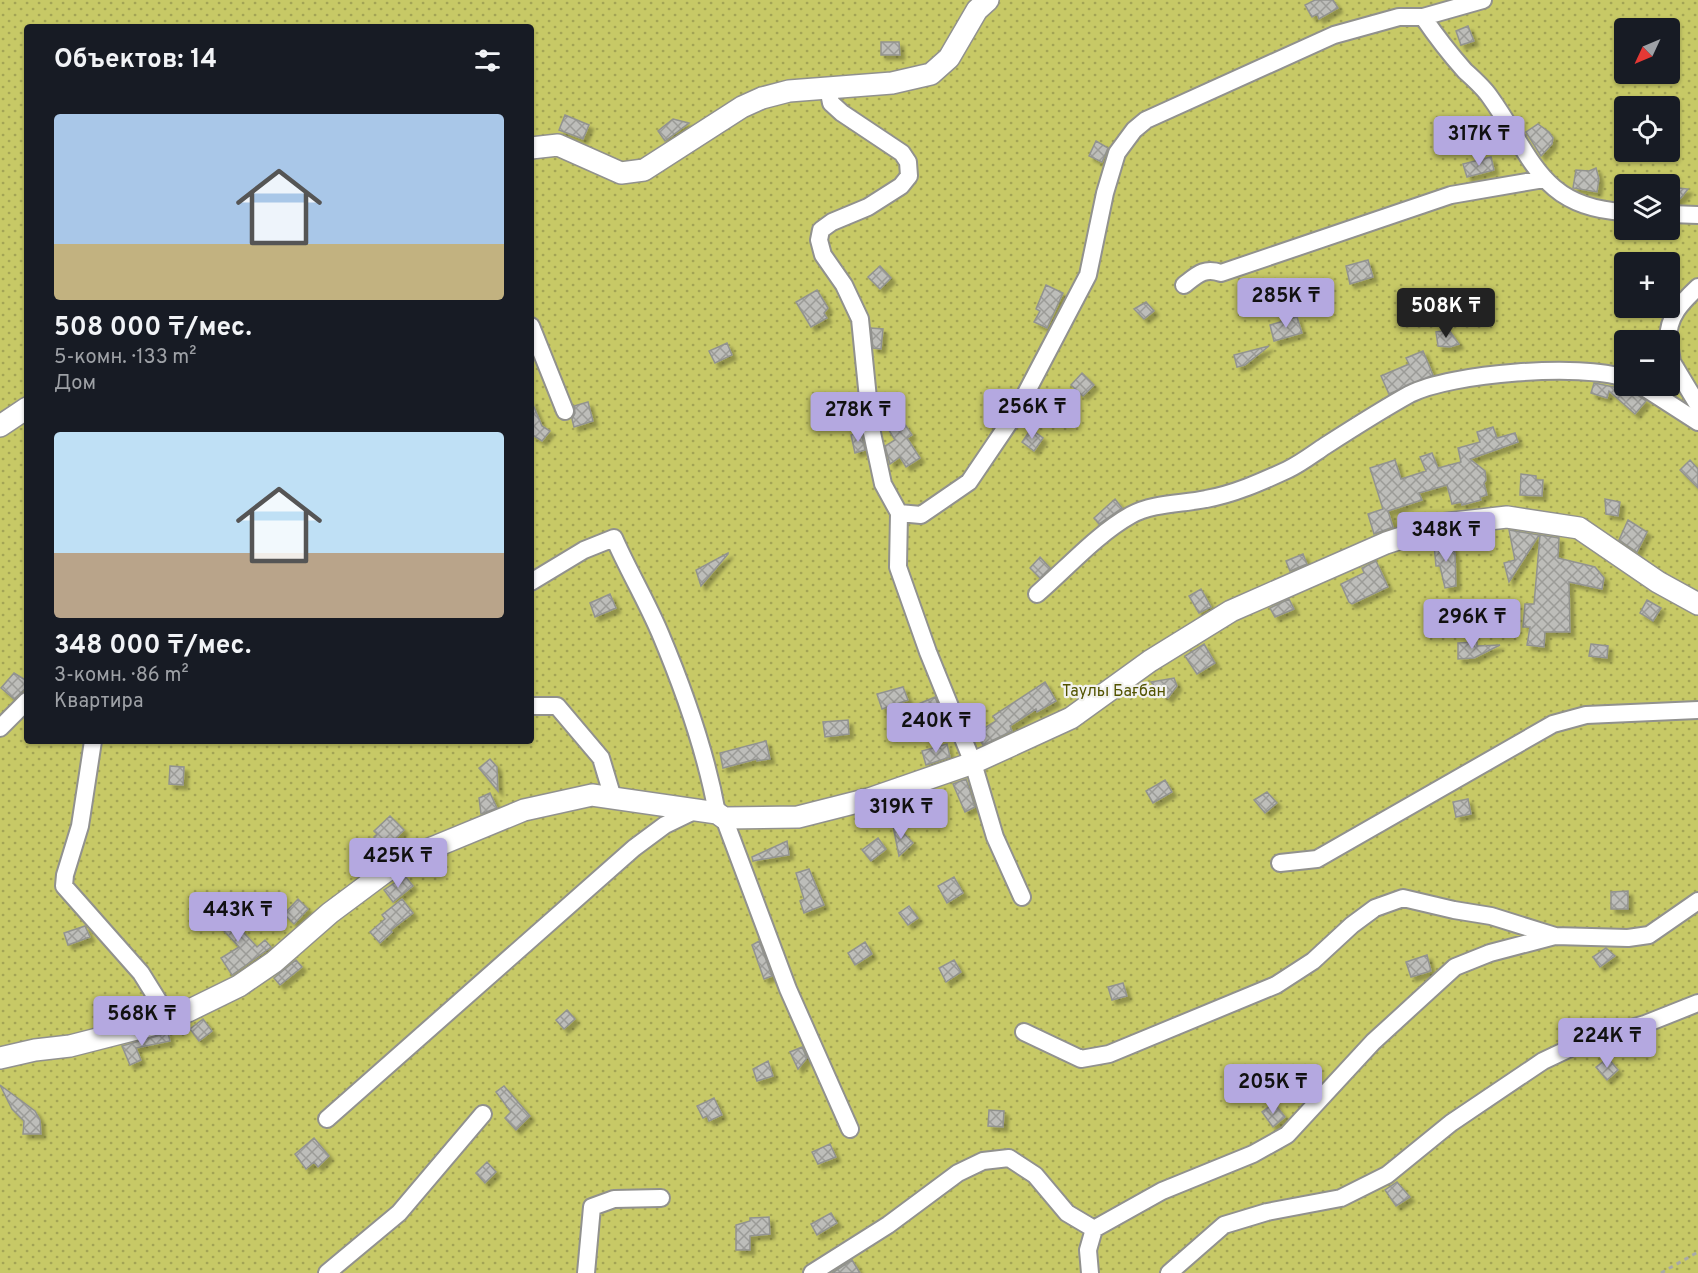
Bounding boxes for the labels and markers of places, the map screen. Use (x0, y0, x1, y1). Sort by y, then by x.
pin: 317K ₸ (1430, 116, 1528, 167)
pin: 285K ₸ (1237, 278, 1335, 329)
pin: 508K ₸ (1397, 288, 1495, 339)
pin: 256K ₸ (983, 389, 1081, 440)
pin: 278K ₸ (809, 392, 907, 443)
pin: 348K ₸ (1397, 512, 1495, 563)
pin: 296K ₸ (1423, 599, 1521, 650)
pin: 240K ₸ (887, 703, 985, 754)
pin: 319K ₸ (852, 789, 950, 840)
pin: 425K ₸ (349, 838, 447, 889)
pin: 443K ₸ (189, 892, 287, 943)
pin: 568K ₸ (93, 996, 191, 1047)
pin: 224K ₸ (1558, 1018, 1656, 1069)
pin: 205K ₸ (1224, 1064, 1322, 1115)

